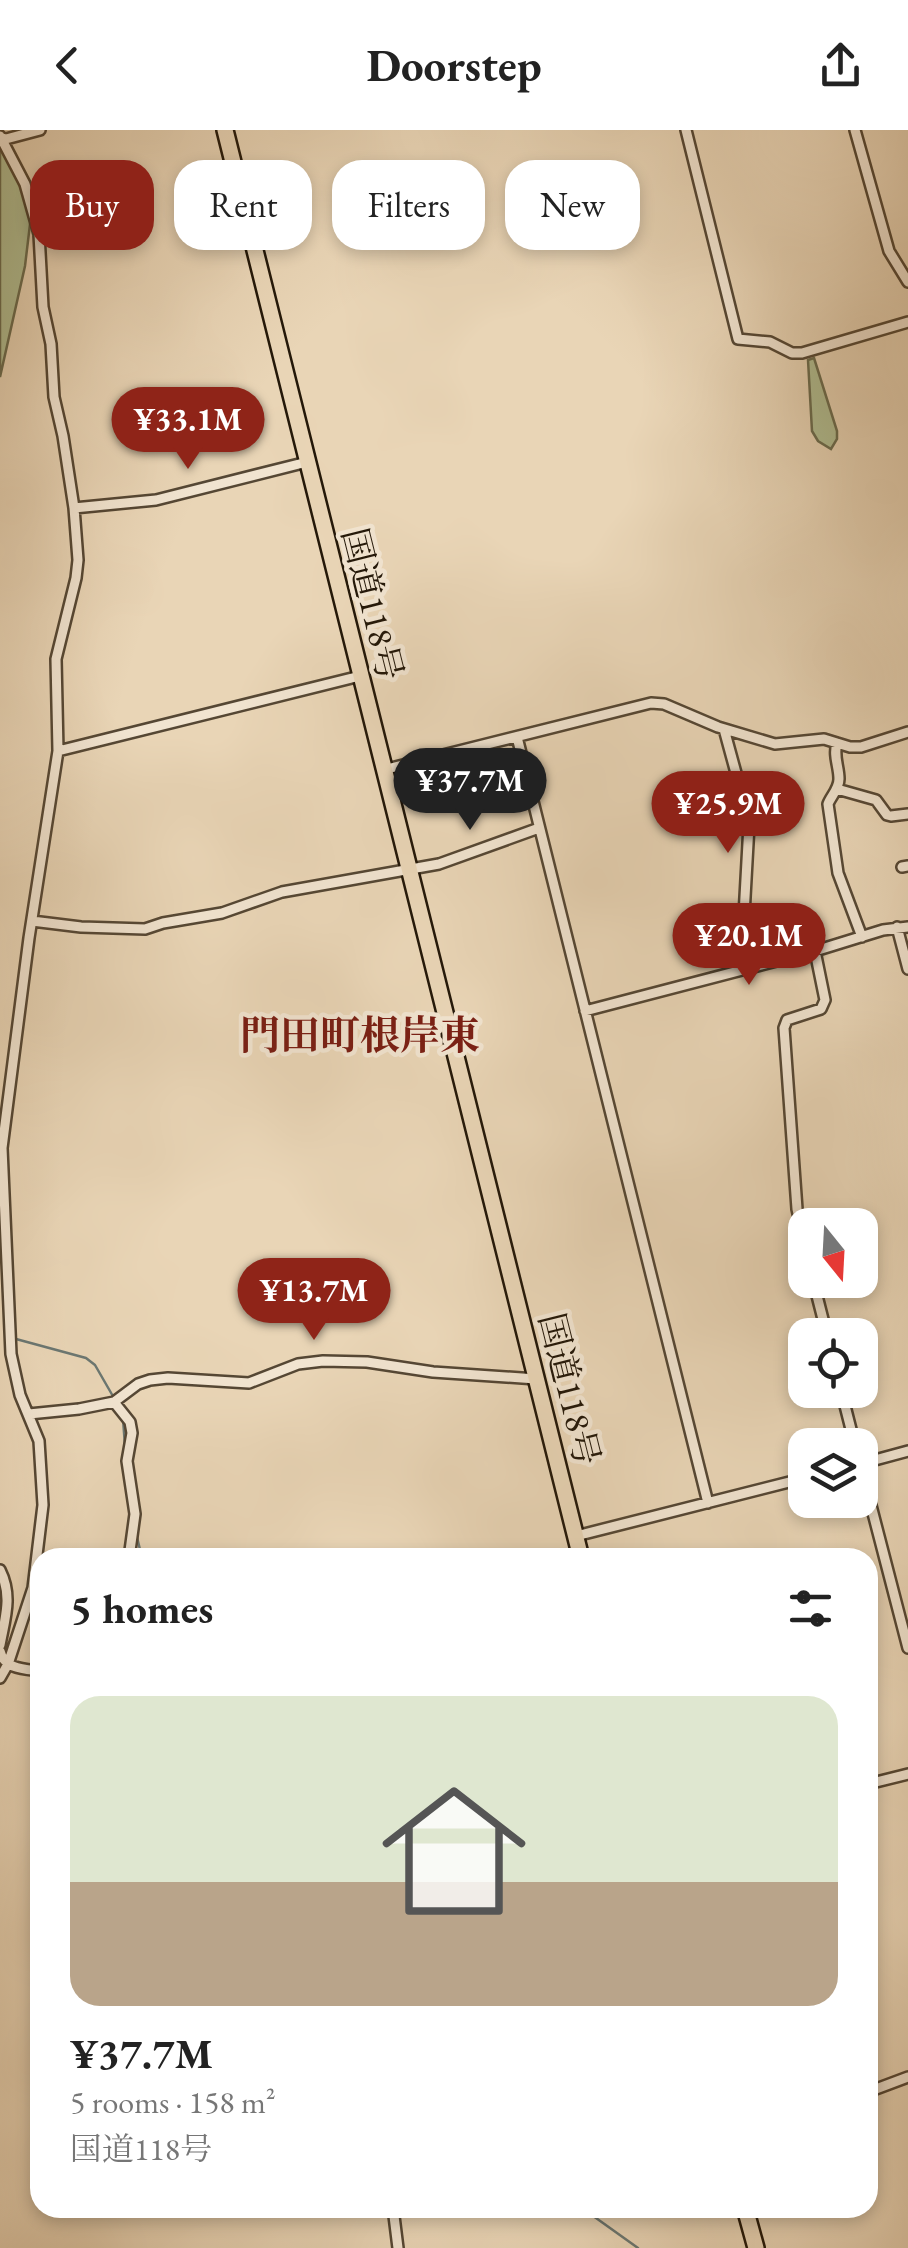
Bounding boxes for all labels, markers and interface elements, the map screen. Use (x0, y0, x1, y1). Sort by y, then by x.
text: Doorstep (366, 36, 542, 94)
icon: back (40, 38, 95, 93)
icon: share (813, 38, 868, 93)
chip: Buy (30, 160, 154, 250)
chip: Rent (174, 160, 312, 250)
chip: Filters (332, 160, 485, 250)
chip: New (505, 160, 640, 250)
pin: ¥33.1M (107, 387, 269, 472)
text: ¥33.1M (134, 398, 242, 440)
street label: 国道118号 (332, 523, 414, 685)
pin: ¥37.7M (389, 748, 551, 833)
text: ¥37.7M (416, 759, 524, 801)
pin: ¥25.9M (647, 771, 809, 856)
text: ¥25.9M (674, 782, 782, 824)
pin: ¥20.1M (668, 903, 830, 988)
text: ¥20.1M (695, 914, 803, 956)
district label: 門田町根岸東 (240, 1009, 480, 1061)
north arrow (788, 1208, 878, 1298)
map controls (788, 1208, 878, 1518)
pin: ¥13.7M (233, 1258, 395, 1343)
text: ¥13.7M (260, 1269, 368, 1311)
street label: 国道118号 (529, 1308, 611, 1470)
button: locate (788, 1318, 878, 1408)
button: layers (788, 1428, 878, 1518)
text: 5 homes (70, 1581, 213, 1636)
icon: filters (783, 1581, 838, 1636)
icon: home (364, 1761, 544, 1941)
text: ¥37.7M (70, 2026, 213, 2081)
text: 5 rooms · 158 m² (70, 2081, 276, 2123)
text: 国道118号 (70, 2128, 212, 2170)

